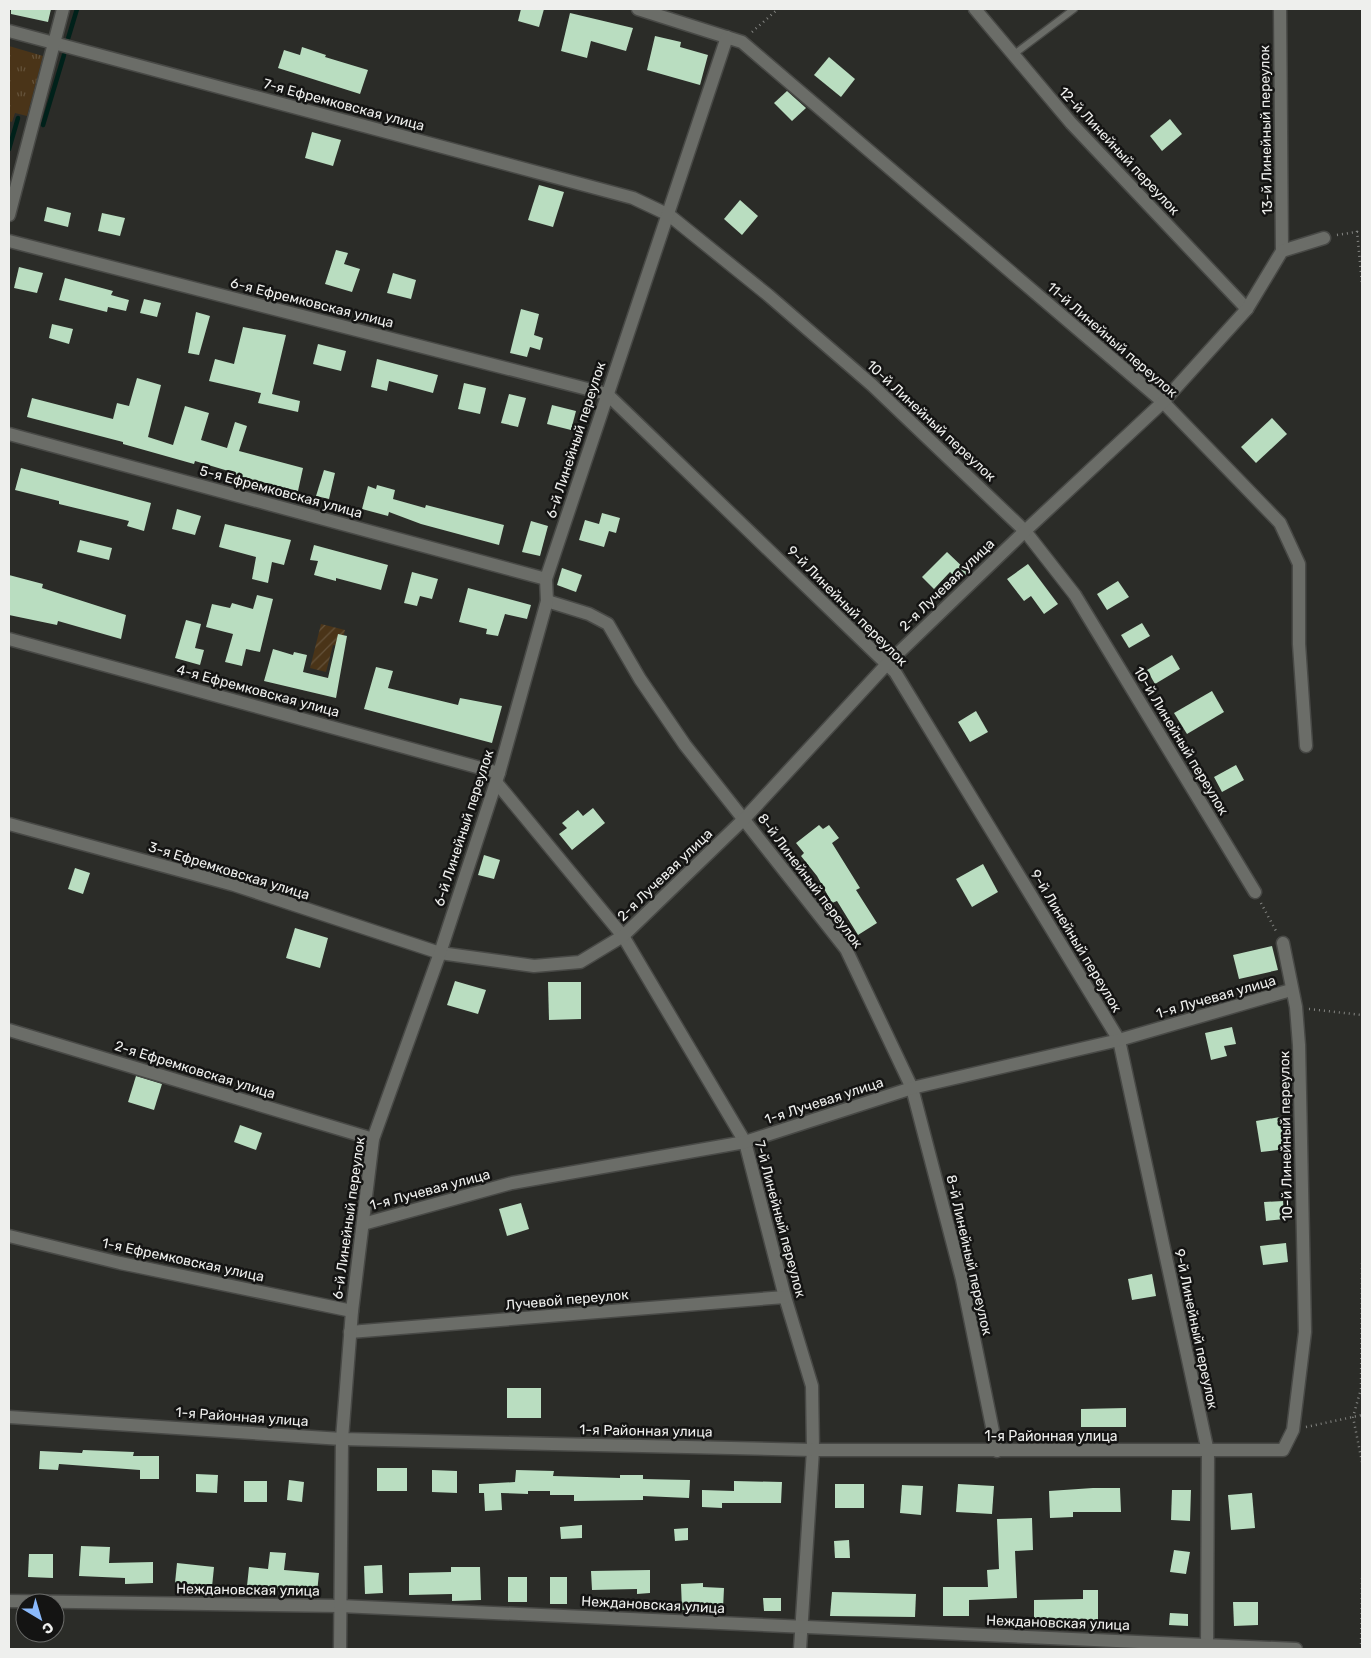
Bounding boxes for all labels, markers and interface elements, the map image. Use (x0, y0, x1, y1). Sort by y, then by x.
street label: 13-й Линейный переулок (1256, 44, 1276, 215)
street label: 7-я Ефремковская улица (262, 75, 426, 135)
street label: 12-й Линейный переулок (1055, 83, 1183, 219)
street label: 6-я Ефремковская улица (228, 274, 396, 332)
street label: 11-й Линейный переулок (1043, 279, 1181, 402)
street label: 10-й Линейный переулок (863, 357, 999, 486)
street label: 6-й Линейный переулок (543, 359, 610, 521)
street label: 5-я Ефремковская улица (198, 462, 364, 522)
street label: 2-я Лучевая улица (896, 535, 998, 635)
street label: 9-й Линейный переулок (783, 542, 911, 670)
street label: 4-я Ефремковская улица (175, 661, 341, 721)
street label: 10-й Линейный переулок (1130, 664, 1232, 819)
street label: 6-й Линейный переулок (431, 747, 498, 909)
street label: 8-й Линейный переулок (754, 810, 867, 952)
street label: 2-я Лучевая улица (614, 825, 716, 925)
street label: 3-я Ефремковская улица (146, 838, 312, 904)
street label: 9-й Линейный переулок (1027, 867, 1126, 1016)
street label: 1-я Лучевая улица (1154, 972, 1278, 1022)
street label: 2-я Ефремковская улица (113, 1037, 277, 1103)
street label: 10-й Линейный переулок (1276, 1050, 1296, 1221)
street label: 1-я Лучевая улица (762, 1074, 886, 1128)
street label: 6-й Линейный переулок (329, 1135, 369, 1300)
street label: 7-й Линейный переулок (751, 1139, 809, 1300)
street label: 1-я Лучевая улица (368, 1166, 492, 1214)
street label: 8-й Линейный переулок (942, 1173, 996, 1337)
street label: 1-я Ефремковская улица (100, 1234, 266, 1286)
street label: 9-й Линейный переулок (1171, 1247, 1221, 1411)
street label: Лучевой переулок (505, 1286, 630, 1314)
street label: 1-я Районная улица (175, 1404, 309, 1430)
street label: 1-я Районная улица (579, 1421, 713, 1441)
street label: 1-я Районная улица (984, 1428, 1118, 1445)
street label: Неждановская улица (176, 1580, 320, 1600)
north arrow (15, 1593, 65, 1643)
street label: Неждановская улица (581, 1593, 725, 1617)
street label: Неждановская улица (986, 1612, 1130, 1634)
text: С (38, 1618, 57, 1638)

